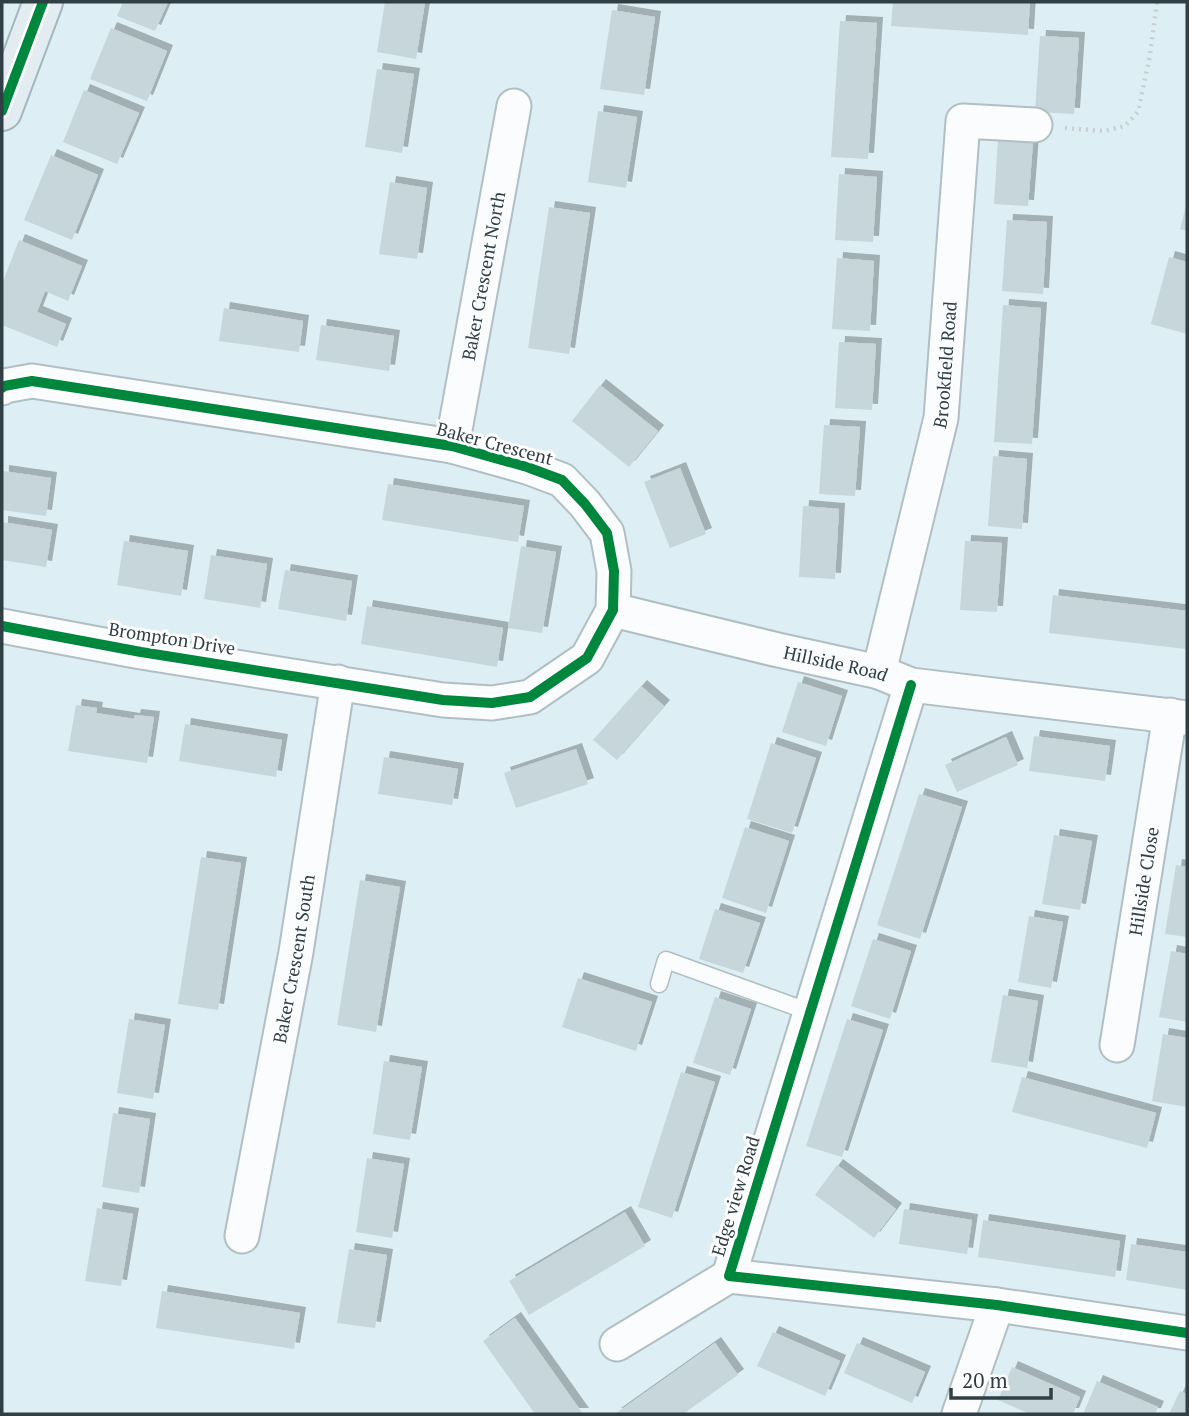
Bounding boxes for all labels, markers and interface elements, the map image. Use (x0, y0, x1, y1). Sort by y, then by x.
street label: Baker Crescent North (456, 189, 510, 362)
street label: Brookfield Road (927, 300, 962, 431)
street label: Baker Crescent (434, 416, 556, 470)
street label: Brompton Drive (107, 616, 237, 660)
street label: Hillside Road (781, 640, 892, 686)
street label: Hillside Close (1123, 825, 1164, 937)
street label: Baker Crescent South (267, 872, 320, 1045)
street label: Edge view Road (705, 1133, 765, 1259)
scale bar (951, 1356, 1051, 1400)
text: 20 m (962, 1366, 1008, 1394)

